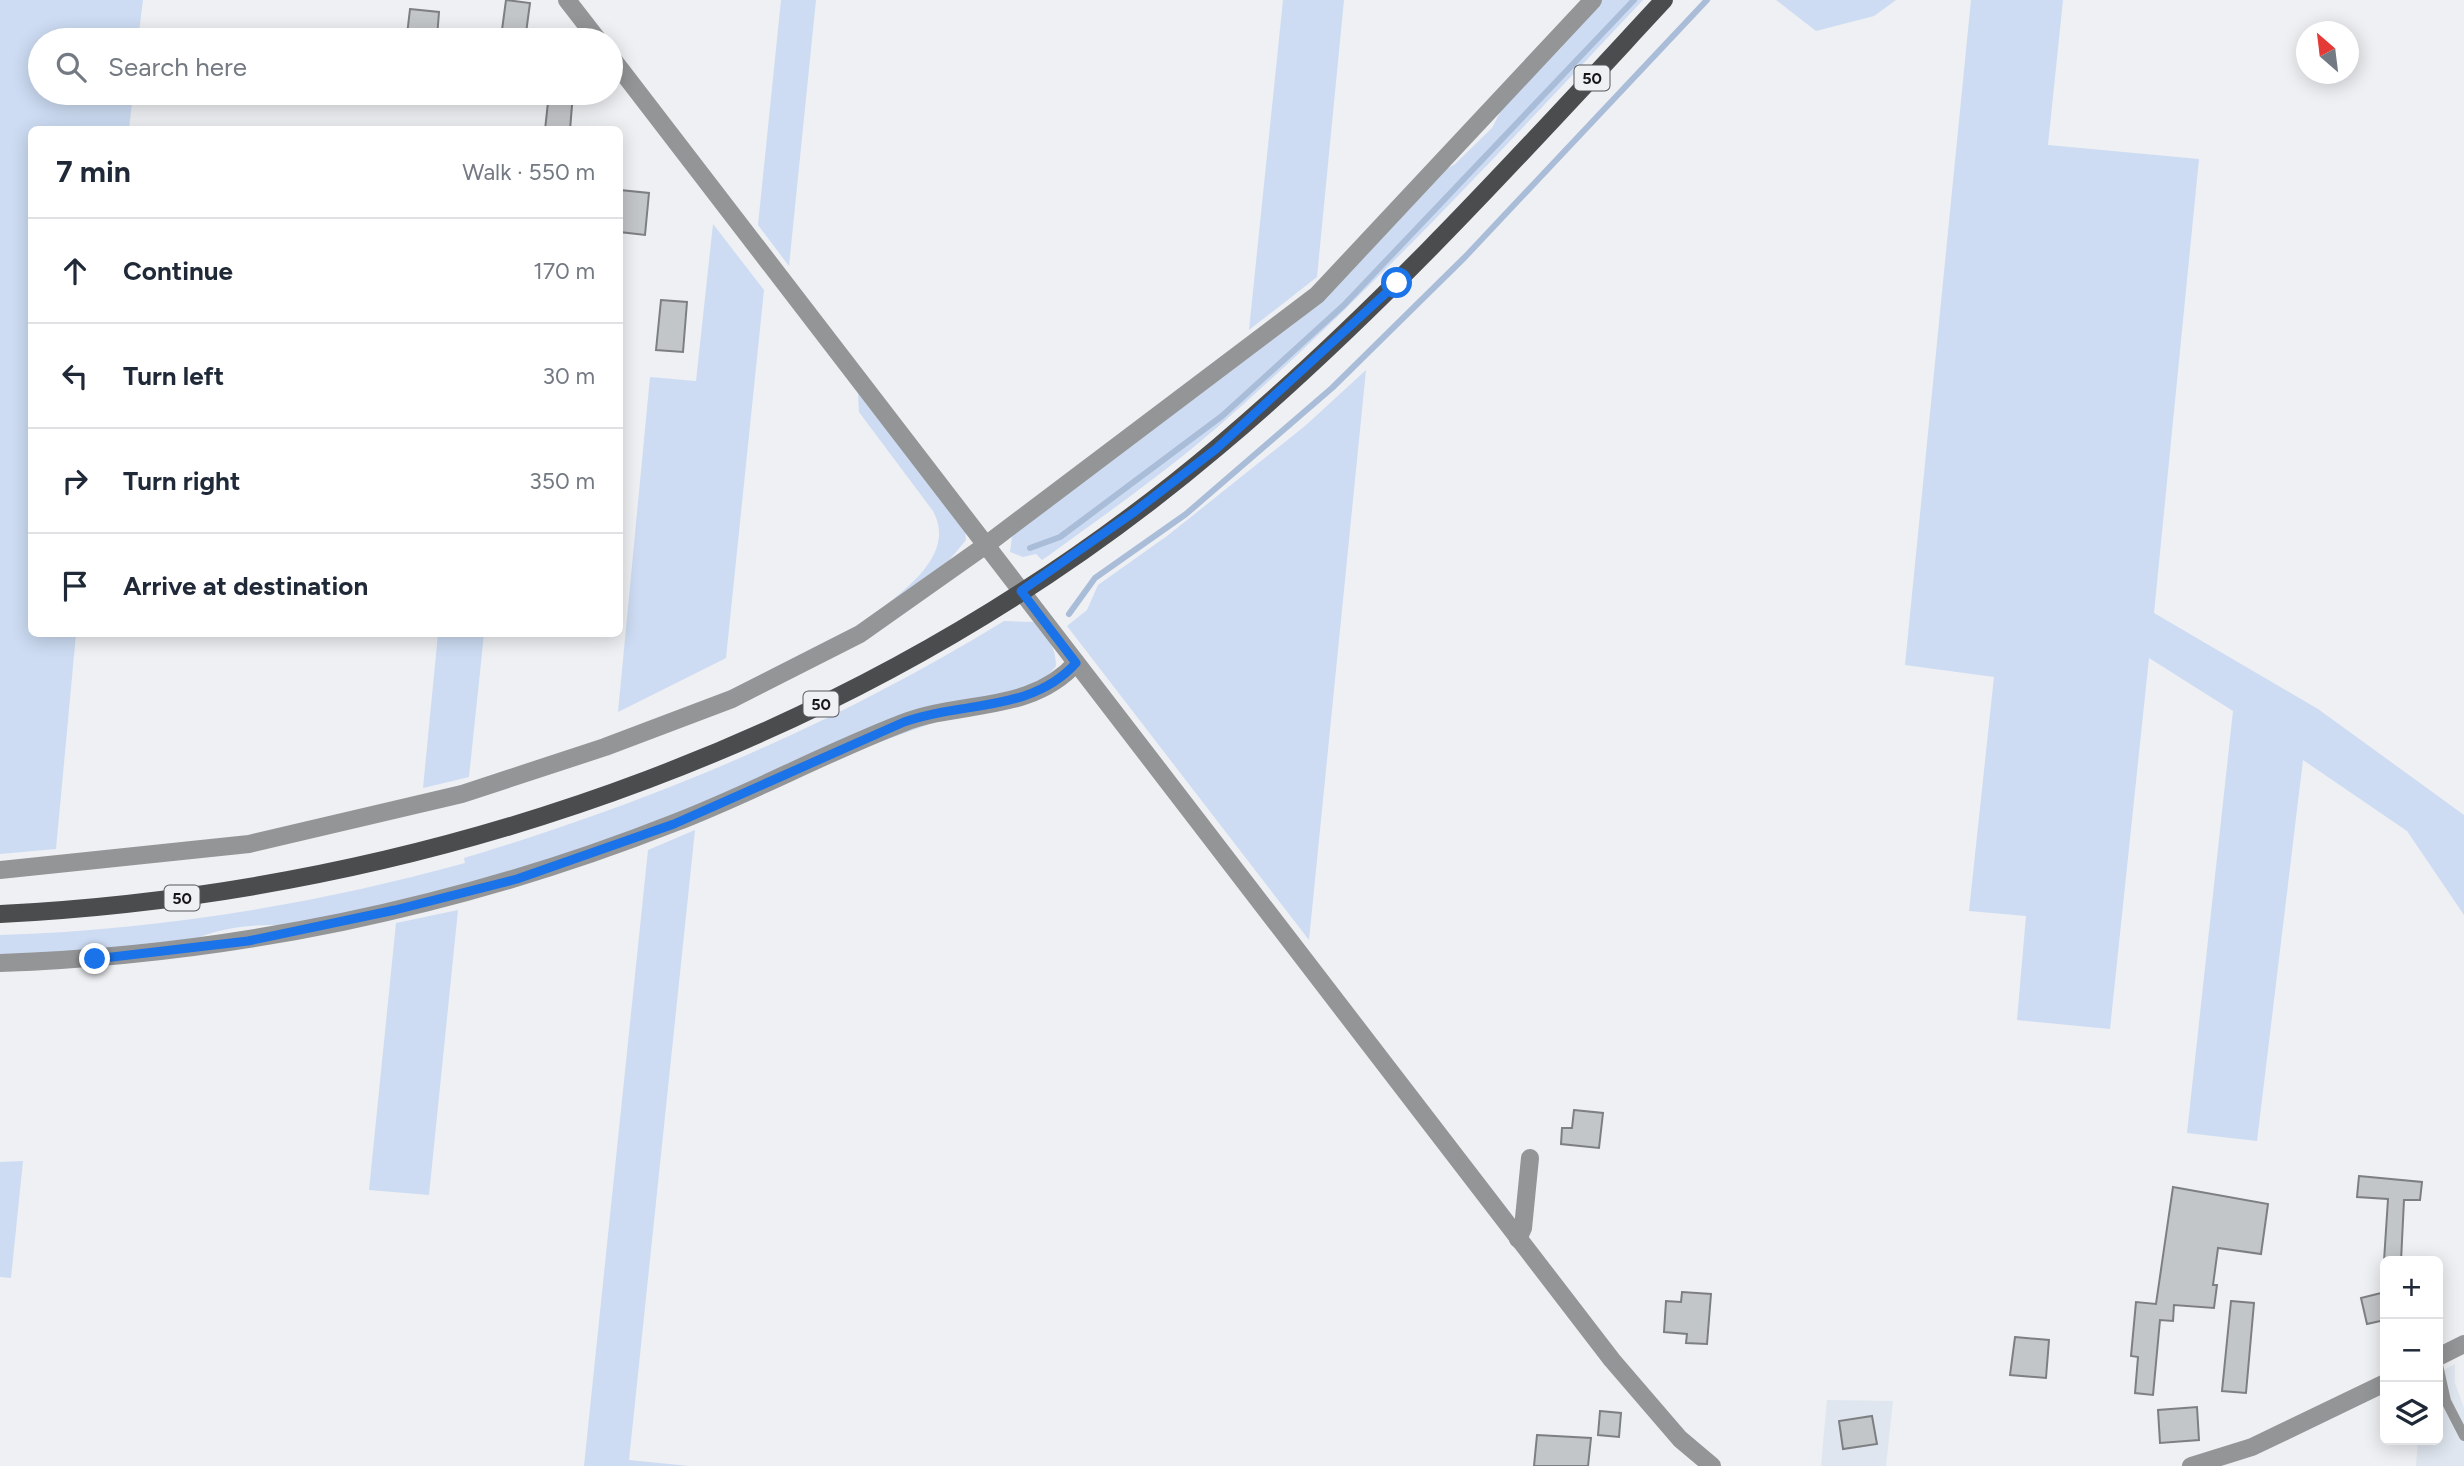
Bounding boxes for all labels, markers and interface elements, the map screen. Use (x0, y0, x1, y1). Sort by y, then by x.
north arrow (2296, 21, 2359, 84)
search box (28, 28, 623, 105)
icon: search (52, 48, 90, 86)
text: Search here (108, 51, 247, 83)
road number: 50 (1574, 66, 1610, 90)
text: 7 min (56, 153, 131, 190)
text: Walk · 550 m (462, 158, 595, 186)
icon: ahead (56, 252, 94, 290)
text: Continue (123, 255, 233, 287)
text: 170 m (533, 257, 595, 285)
route start (1381, 267, 1412, 298)
icon: left (56, 357, 94, 395)
text: Turn left (123, 360, 224, 392)
text: 30 m (542, 362, 595, 390)
icon: right (56, 462, 94, 500)
text: Turn right (123, 465, 240, 497)
text: 350 m (529, 467, 595, 495)
icon: arrive (56, 567, 94, 605)
text: Arrive at destination (123, 570, 368, 602)
road number: 50 (804, 692, 838, 716)
road number: 50 (164, 885, 200, 910)
route end (79, 943, 110, 974)
map controls (2380, 1256, 2443, 1445)
button: + (2380, 1256, 2443, 1319)
button: − (2380, 1319, 2443, 1382)
button: layers (2380, 1382, 2443, 1445)

